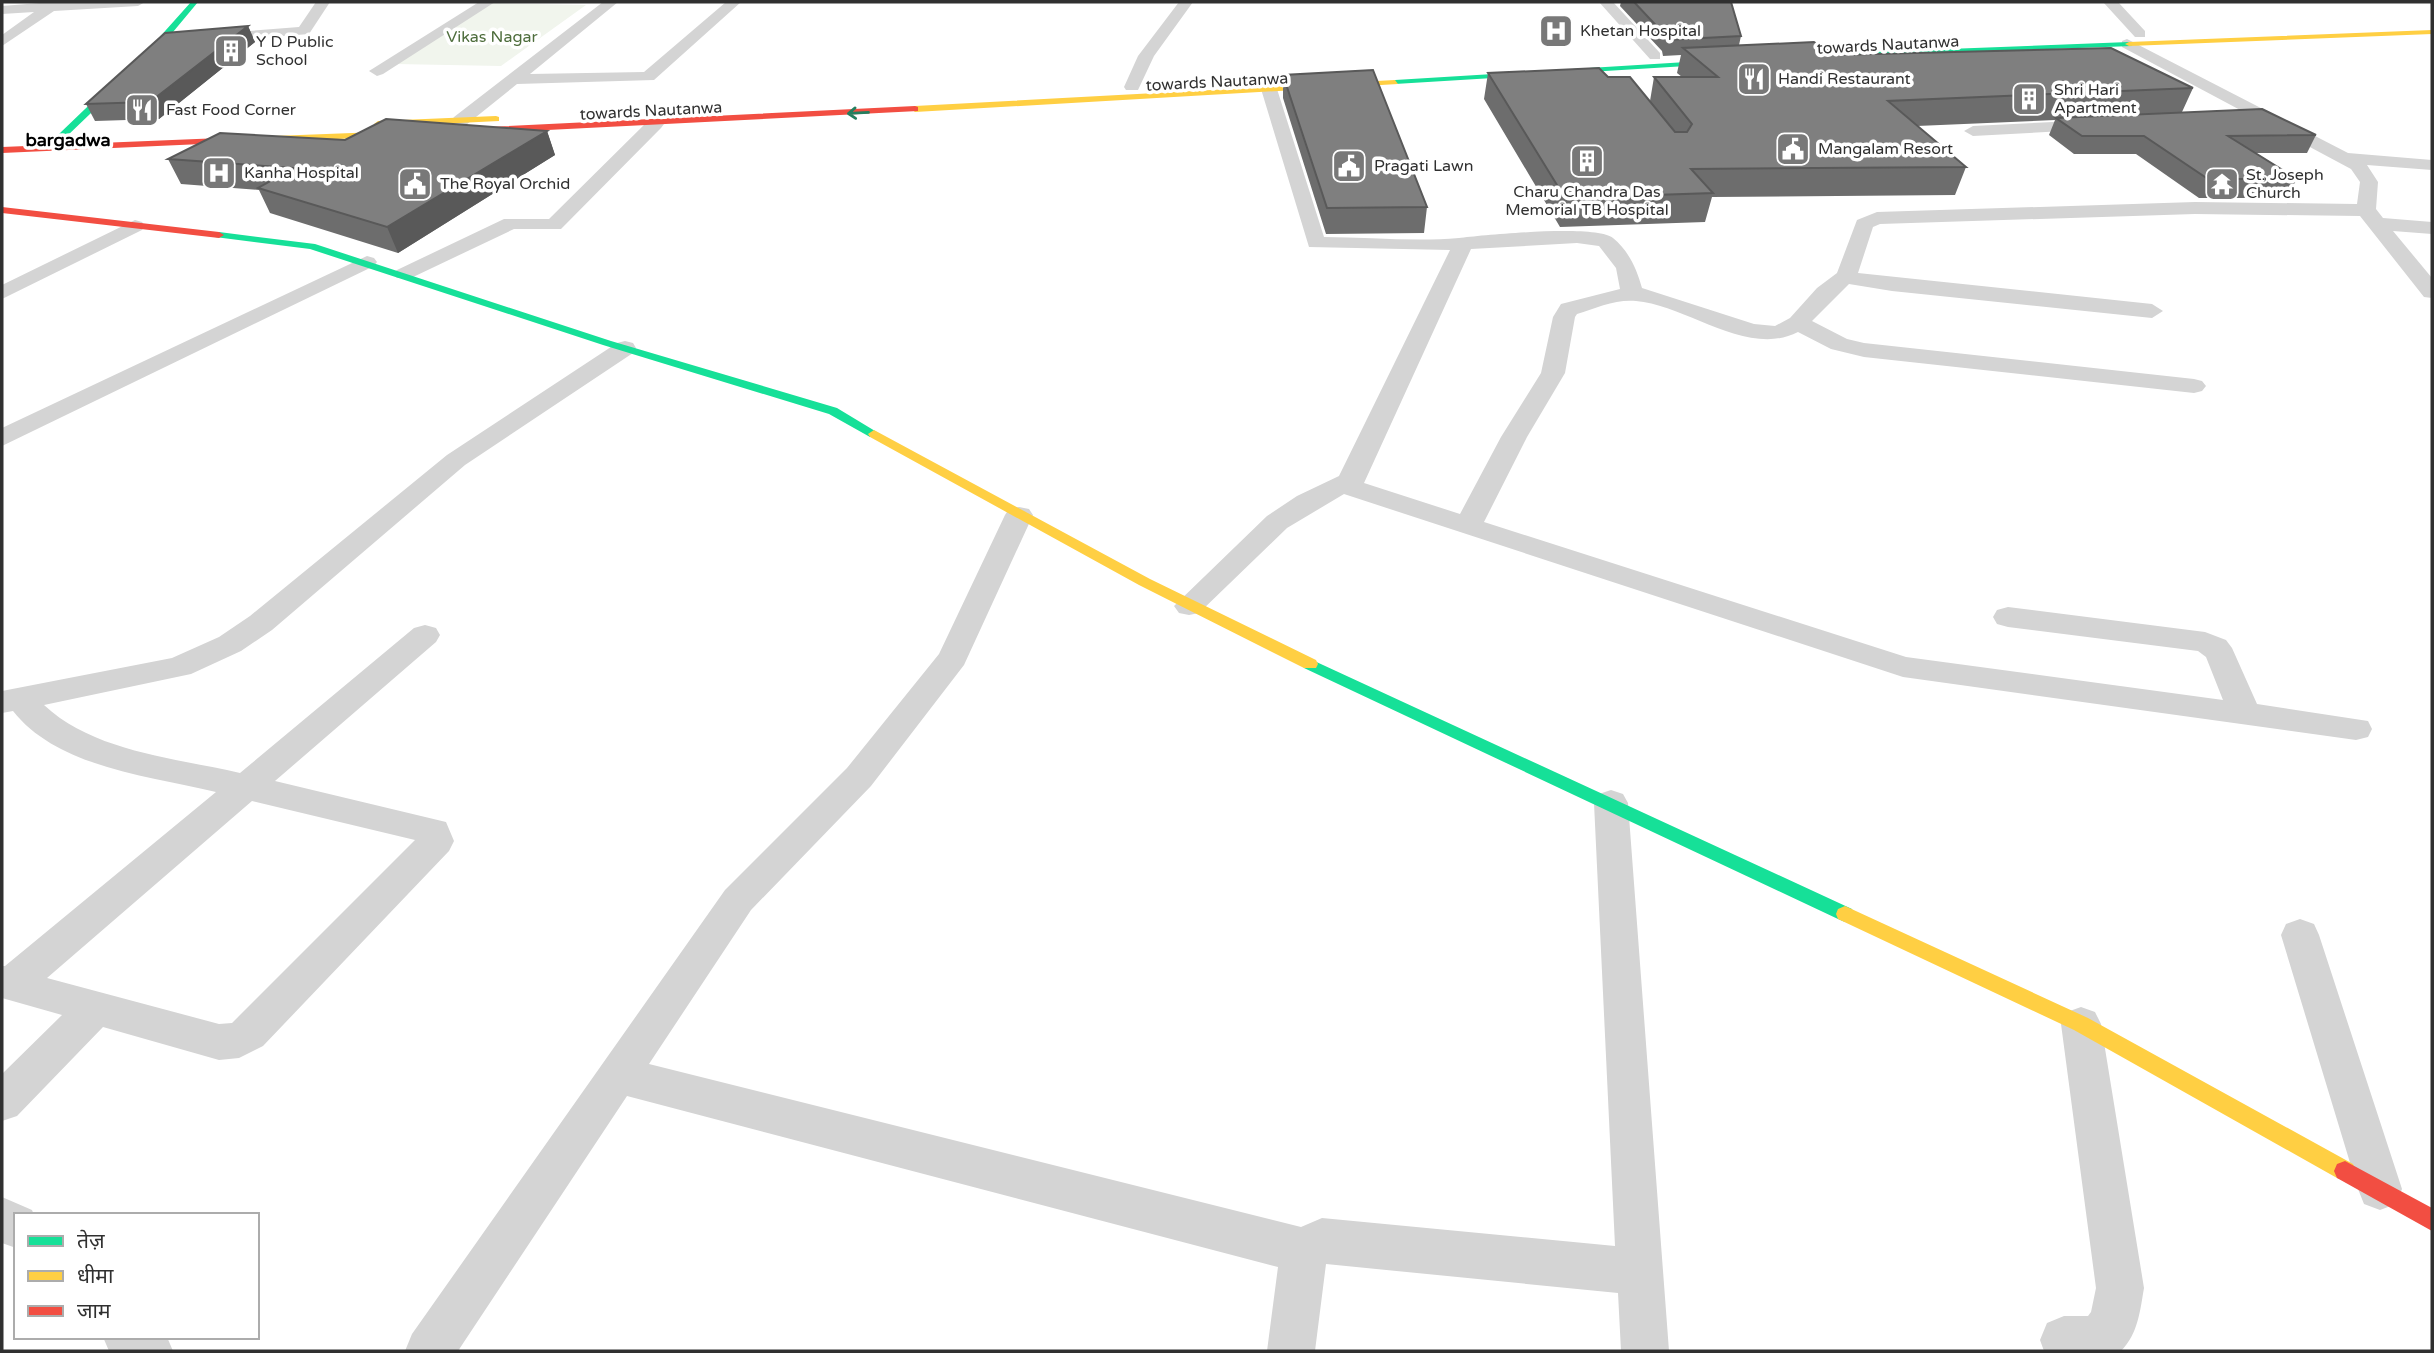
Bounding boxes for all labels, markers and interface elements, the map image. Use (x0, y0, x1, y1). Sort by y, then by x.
hospital icon: Khetan Hospital (1537, 12, 1575, 50)
place label: Khetan Hospital (1580, 21, 1701, 41)
park label: Vikas Nagar (446, 27, 539, 47)
street label: towards Nautanwa (1816, 31, 1960, 59)
building icon: Y D Public School (212, 32, 250, 70)
place label: Y D Public School (256, 32, 334, 70)
restaurant icon: Handi Restaurant (1735, 60, 1773, 98)
street label: towards Nautanwa (1145, 68, 1289, 96)
place label: Handi Restaurant (1778, 69, 1911, 89)
building icon: Shri Hari Apartment (2010, 80, 2048, 118)
place label: Shri Hari Apartment (2054, 80, 2137, 118)
restaurant icon: Fast Food Corner (123, 91, 161, 129)
street label: towards Nautanwa (579, 97, 723, 125)
place label: Fast Food Corner (166, 100, 297, 120)
one-way arrow (847, 107, 870, 120)
district label: bargadwa (25, 129, 111, 151)
public building icon: Mangalam Resort (1774, 130, 1812, 168)
place label: Mangalam Resort (1818, 139, 1953, 159)
building icon: Charu Chandra Das Memorial TB Hospital (1568, 142, 1606, 180)
public building icon: Pragati Lawn (1330, 147, 1368, 185)
hospital icon: Kanha Hospital (200, 154, 238, 192)
place label: Pragati Lawn (1374, 156, 1473, 176)
place label: Kanha Hospital (244, 163, 359, 183)
public building icon: The Royal Orchid (396, 165, 434, 203)
temple icon: St. Joseph Church (2203, 165, 2241, 203)
place label: St. Joseph Church (2246, 165, 2324, 203)
place label: The Royal Orchid (440, 174, 570, 194)
place label: Charu Chandra Das Memorial TB Hospital (1505, 182, 1669, 220)
legend (14, 1213, 259, 1339)
text: तेज़ (77, 1229, 105, 1254)
text: धीमा (77, 1264, 114, 1289)
text: जाम (77, 1299, 111, 1324)

